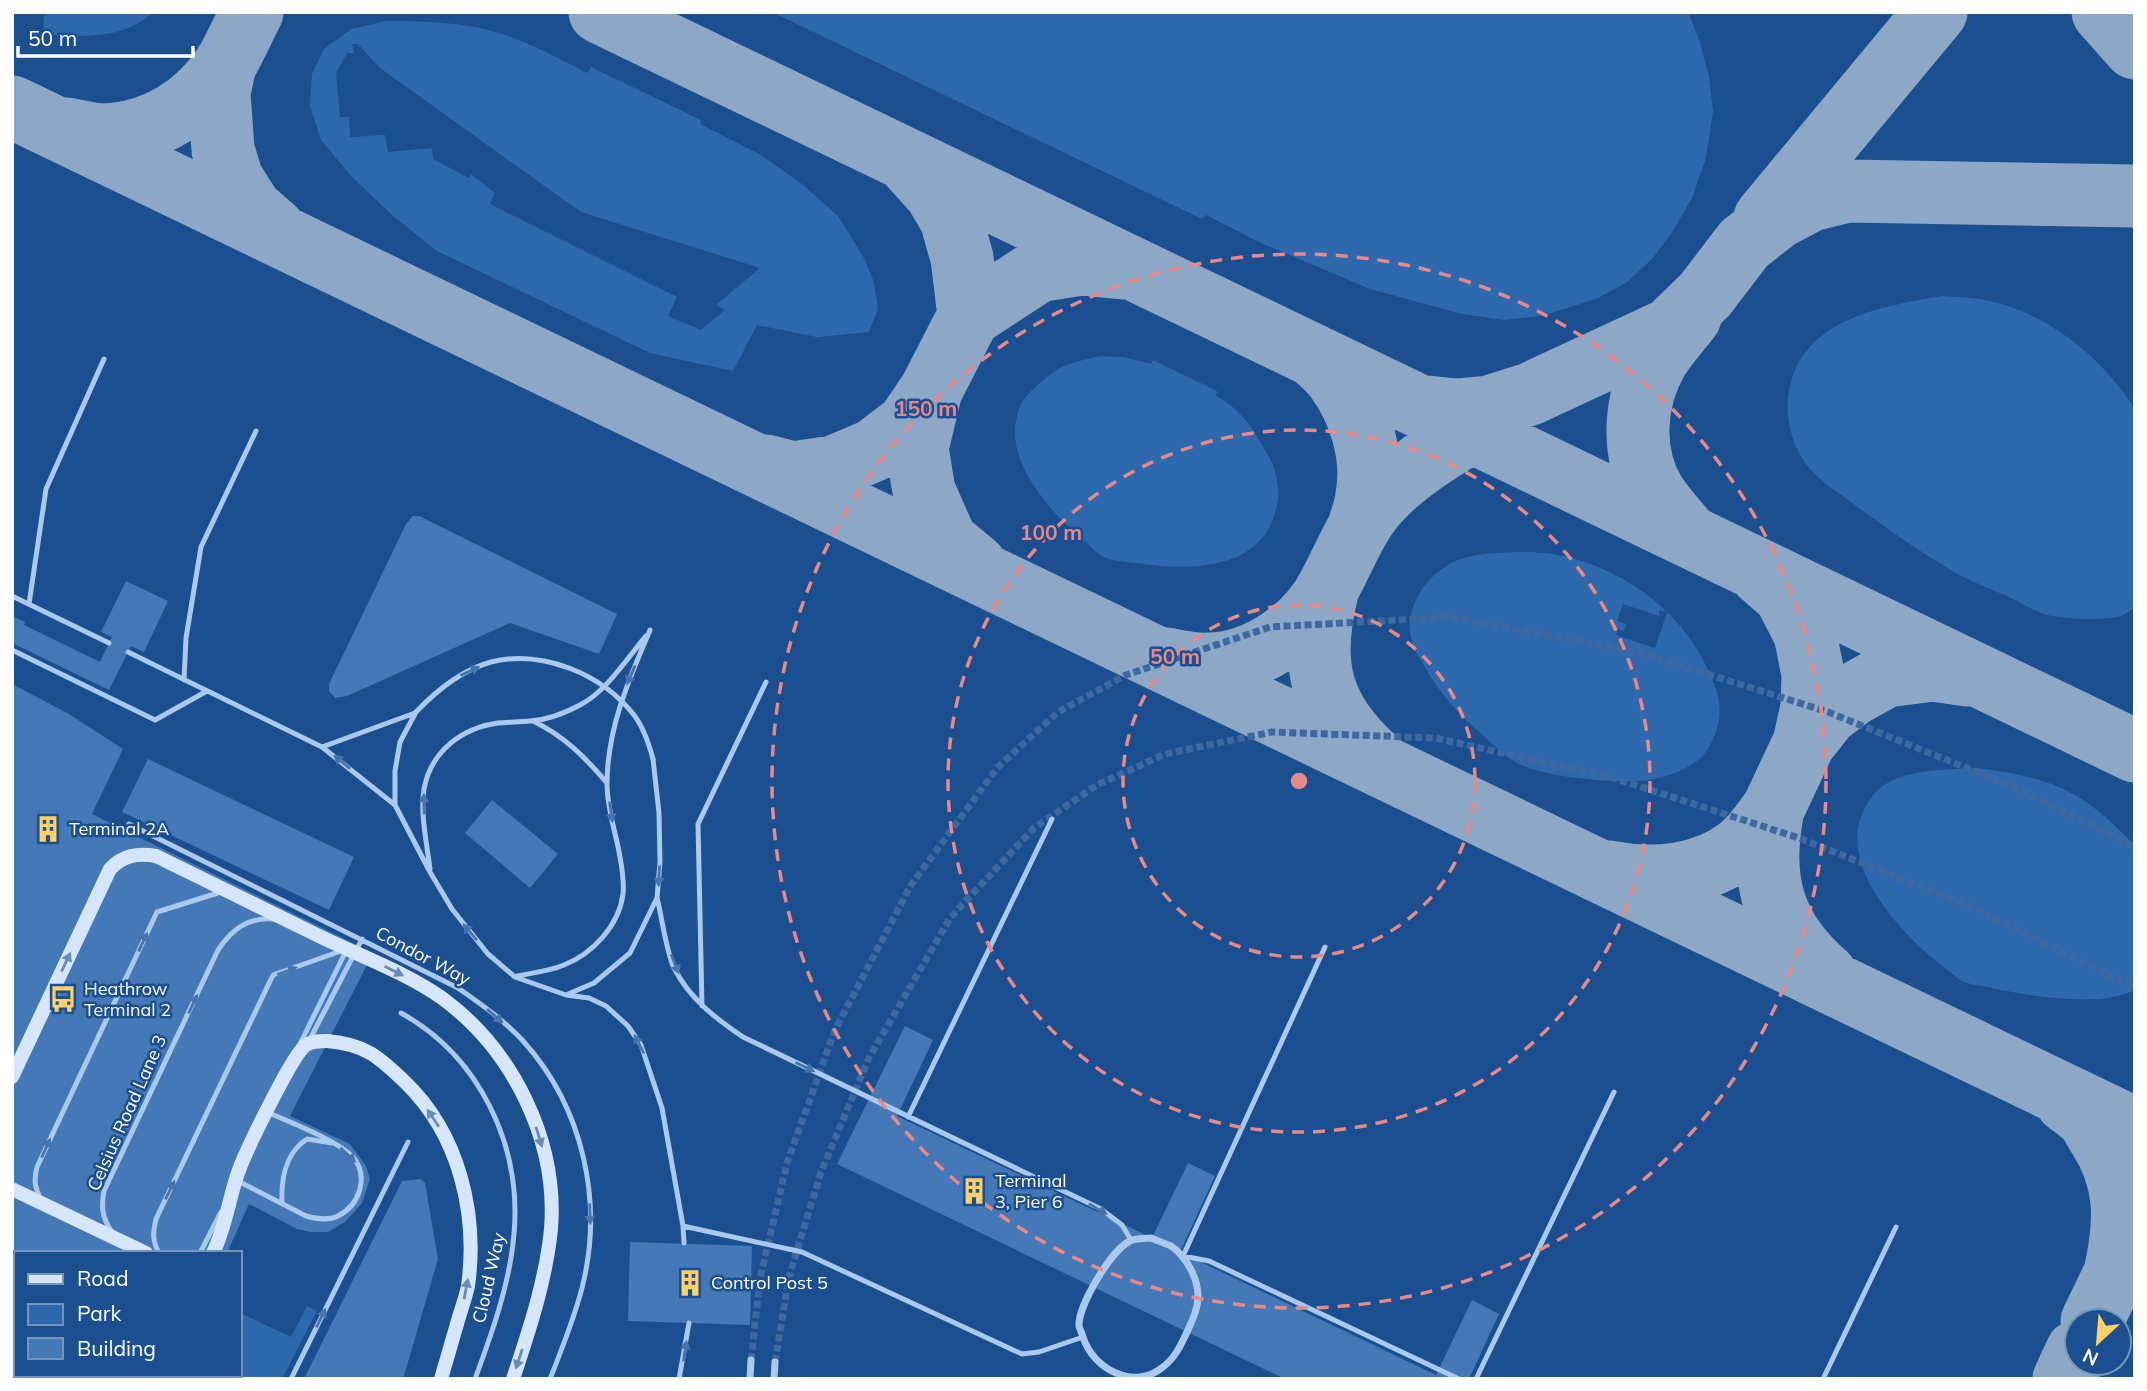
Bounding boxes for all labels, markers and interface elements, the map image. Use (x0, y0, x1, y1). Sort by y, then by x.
scale bar (18, 14, 192, 58)
text: 50 m (28, 25, 77, 51)
text: 150 m (895, 395, 957, 421)
text: 100 m (1020, 519, 1082, 545)
text: 50 m (1150, 643, 1200, 669)
one-way arrow (625, 665, 637, 685)
one-way arrow (460, 666, 480, 677)
one-way arrow (333, 755, 351, 770)
centre of rings (1287, 769, 1311, 793)
one-way arrow (419, 793, 430, 815)
one-way arrow (606, 801, 617, 823)
building icon: Terminal 2A (33, 814, 63, 844)
place label: Terminal 2A (69, 817, 169, 840)
one-way arrow (653, 865, 664, 887)
street label: Condor Way (372, 921, 475, 990)
one-way arrow (463, 923, 478, 941)
one-way arrow (137, 932, 149, 952)
one-way arrow (60, 952, 71, 972)
one-way arrow (669, 954, 680, 975)
one-way arrow (276, 965, 297, 976)
one-way arrow (384, 966, 404, 977)
place label: Heathrow Terminal 2 (84, 977, 171, 1021)
bus stop icon: Heathrow Terminal 2 (48, 984, 78, 1014)
one-way arrow (188, 993, 199, 1014)
one-way arrow (486, 1008, 503, 1023)
street label: Celsius Road Lane 3 (82, 1031, 171, 1194)
one-way arrow (633, 1034, 644, 1054)
one-way arrow (795, 1061, 815, 1073)
one-way arrow (426, 1108, 439, 1127)
one-way arrow (535, 1126, 545, 1147)
one-way arrow (40, 1138, 52, 1158)
one-way arrow (340, 1147, 357, 1163)
place label: Terminal 3, Pier 6 (995, 1169, 1067, 1213)
building icon: Terminal 3, Pier 6 (959, 1176, 989, 1206)
one-way arrow (164, 1180, 176, 1200)
one-way arrow (584, 1203, 595, 1225)
one-way arrow (1088, 1203, 1107, 1215)
street label: Cloud Way (467, 1230, 510, 1325)
legend (14, 1251, 242, 1377)
text: Road (77, 1265, 128, 1291)
building icon: Control Post 5 (675, 1268, 705, 1298)
place label: Control Post 5 (711, 1271, 828, 1294)
one-way arrow (460, 1278, 471, 1300)
text: Park (77, 1300, 121, 1326)
north arrow (2063, 1307, 2133, 1377)
one-way arrow (316, 1308, 327, 1328)
text: Building (77, 1335, 156, 1361)
one-way arrow (680, 1340, 691, 1362)
text: N (2079, 1343, 2102, 1371)
one-way arrow (513, 1349, 524, 1370)

